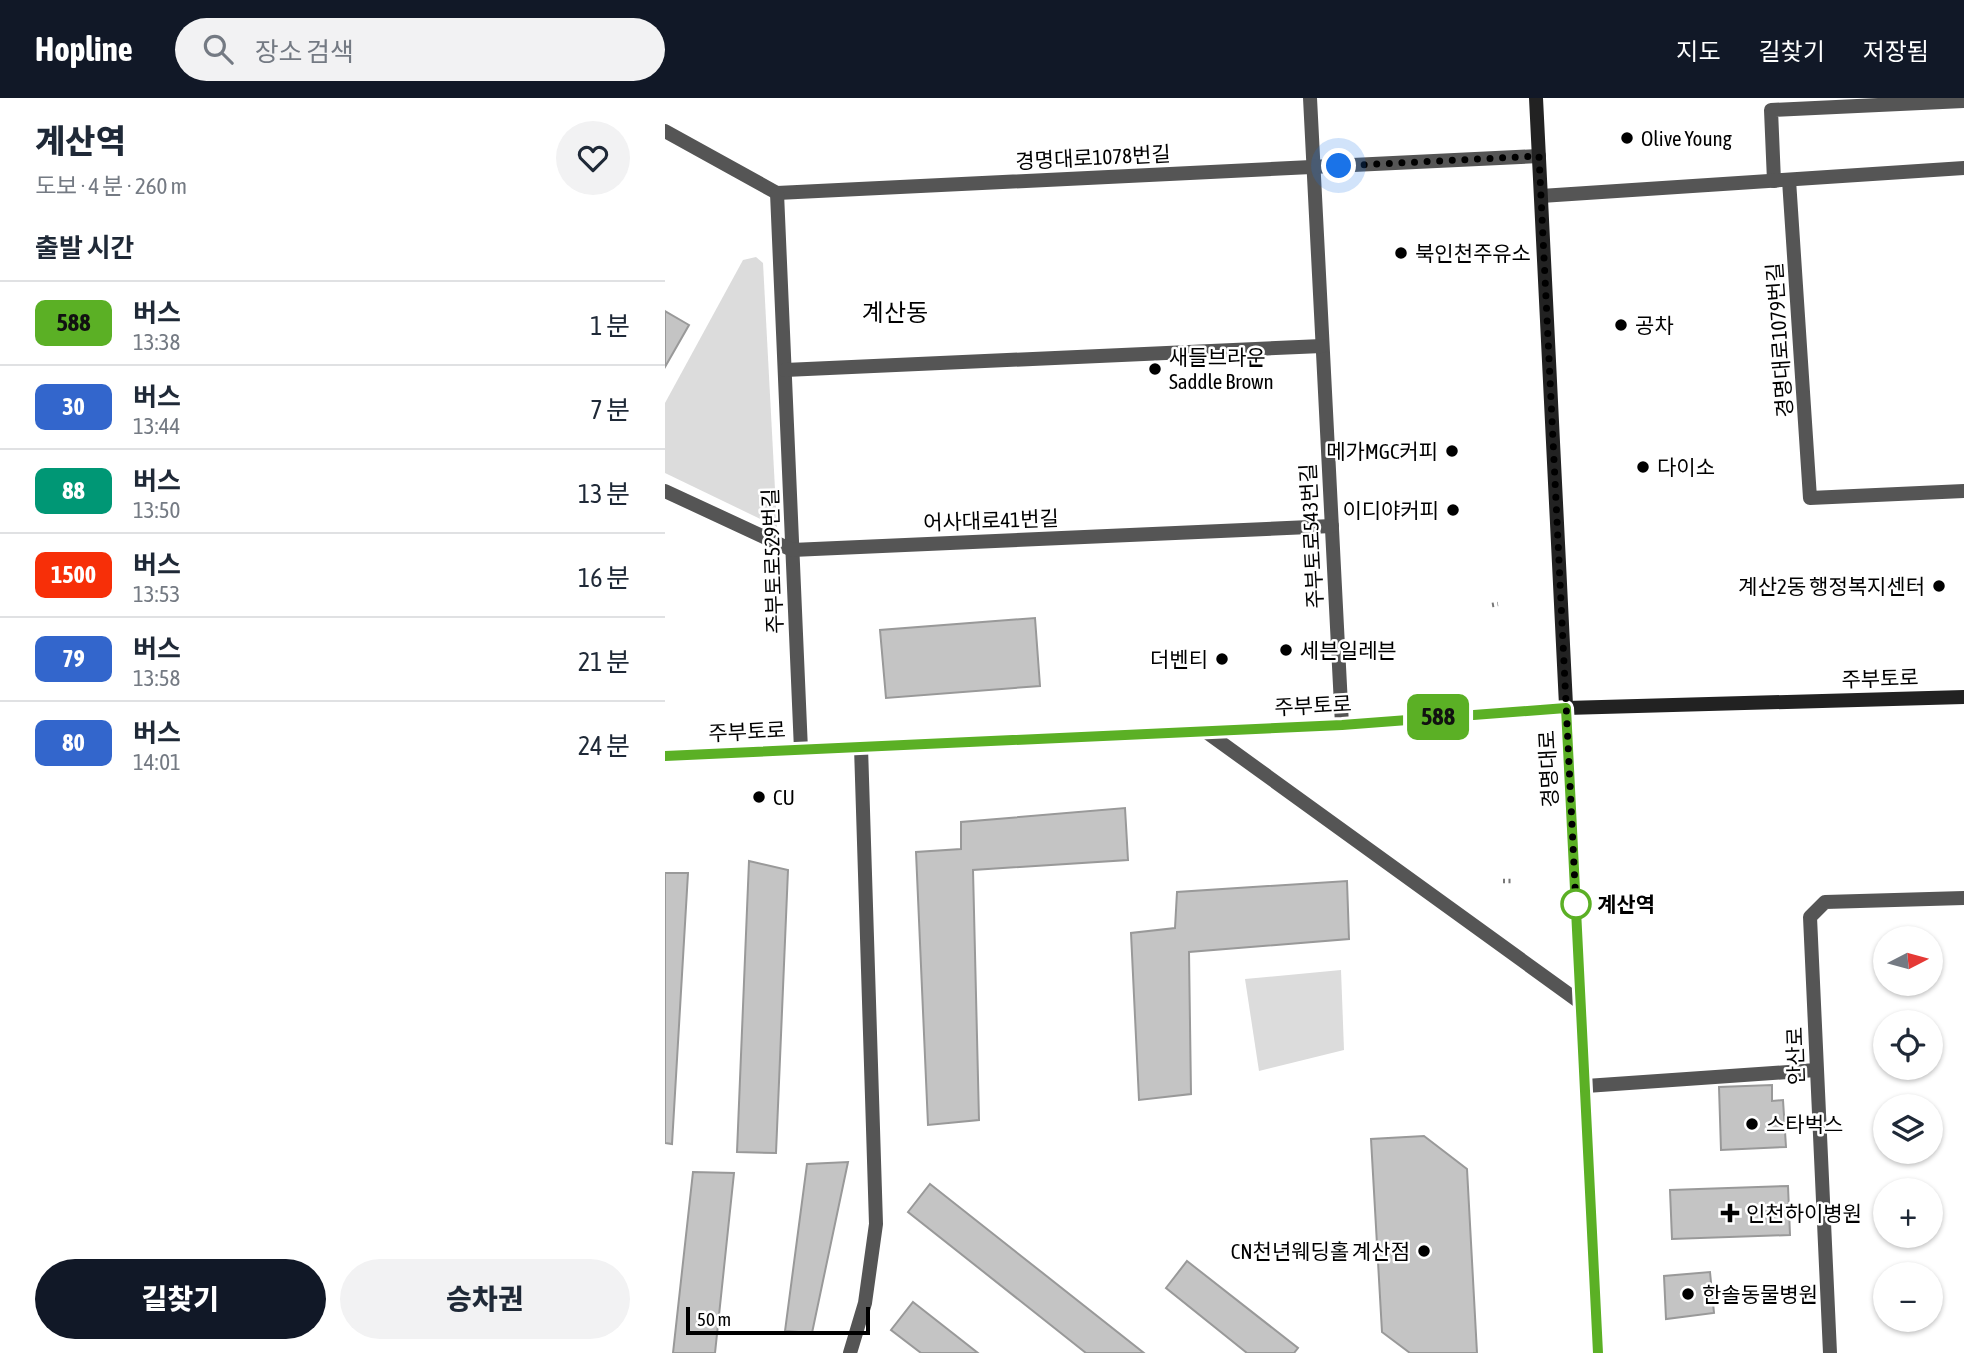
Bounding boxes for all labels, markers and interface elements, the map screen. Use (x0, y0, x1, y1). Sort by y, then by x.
search box (175, 18, 665, 81)
text: Hopline (35, 30, 133, 68)
icon: search (199, 30, 237, 68)
text: 장소 검색 (255, 37, 354, 67)
text: 지도 (1676, 38, 1721, 65)
text: 길찾기 (1759, 38, 1825, 65)
text: 저장됨 (1863, 38, 1929, 65)
button: heart (556, 121, 630, 195)
text: 계산역 (35, 122, 126, 160)
place label: Olive Young (1641, 126, 1732, 150)
marker: Olive Young (1619, 130, 1635, 146)
street label: 경명대로1078번길 (1015, 141, 1171, 173)
your location (1321, 148, 1356, 183)
text: 도보 · 4 분 · 260 m (35, 173, 187, 199)
text: 출발 시간 (35, 233, 134, 263)
place label: 북인천주유소 (1415, 241, 1531, 265)
marker: 북인천주유소 (1393, 245, 1409, 261)
street label: 경명대로1079번길 (1762, 262, 1796, 418)
text: 버스 (133, 298, 181, 328)
district label: 계산동 (862, 299, 928, 326)
text: 588 (57, 309, 90, 336)
text: 1 분 (590, 311, 630, 341)
place label: 공차 (1635, 313, 1674, 337)
marker: 공차 (1613, 317, 1629, 333)
text: 13:38 (133, 329, 180, 355)
place label: 새들브라운 Saddle Brown (1169, 345, 1274, 393)
marker: 새들브라운 Saddle Brown (1147, 361, 1163, 377)
text: 버스 (133, 382, 181, 412)
text: 30 (62, 393, 85, 420)
text: 7 분 (590, 395, 630, 425)
text: 13:44 (133, 413, 180, 439)
place label: 메가MGC커피 (1326, 439, 1438, 463)
marker: 메가MGC커피 (1444, 443, 1460, 459)
place label: 다이소 (1657, 455, 1715, 479)
marker: 다이소 (1635, 459, 1651, 475)
street label: 주부토로543번길 (1295, 463, 1327, 609)
text: 버스 (133, 466, 181, 496)
text: 88 (62, 477, 85, 504)
text: 13 분 (578, 479, 630, 509)
street label: 주부토로529번길 (757, 488, 787, 634)
text: 13:50 (133, 497, 180, 523)
place label: 이디야커피 (1342, 498, 1439, 522)
marker: 이디야커피 (1445, 502, 1461, 518)
street label: 어사대로41번길 (923, 506, 1059, 534)
text: 버스 (133, 550, 181, 580)
text: 1500 (51, 561, 96, 588)
text: 16 분 (578, 563, 630, 593)
place label: 계산2동 행정복지센터 (1738, 574, 1925, 598)
marker: 계산2동 행정복지센터 (1931, 578, 1947, 594)
text: 13:53 (133, 581, 180, 607)
text: 버스 (133, 634, 181, 664)
place label: 세븐일레븐 (1300, 638, 1397, 662)
marker: 세븐일레븐 (1278, 642, 1294, 658)
text: 79 (62, 645, 85, 672)
text: 21 분 (578, 647, 630, 677)
place label: 더벤티 (1150, 647, 1208, 671)
marker: 더벤티 (1214, 651, 1230, 667)
text: 13:58 (133, 665, 180, 691)
street label: 주부토로 (1841, 665, 1919, 691)
street label: 주부토로 (1274, 691, 1352, 719)
line badge: 588 (1398, 694, 1478, 740)
text: 588 (1421, 703, 1455, 730)
street label: 주부토로 (708, 717, 786, 745)
text: 버스 (133, 718, 181, 748)
text: 80 (62, 729, 85, 756)
street label: 경명대로 (1534, 730, 1562, 808)
text: 24 분 (578, 731, 630, 761)
text: 14:01 (133, 749, 181, 775)
place label: CU (773, 785, 795, 809)
marker: CU (751, 789, 767, 805)
marker: 계산역 (1561, 889, 1591, 919)
place label: 계산역 (1597, 892, 1655, 916)
north arrow (1873, 926, 1943, 996)
map controls (1873, 926, 1943, 1332)
button: locate (1873, 1010, 1943, 1080)
street label: 안산로 (1782, 1027, 1808, 1085)
button: layers (1873, 1094, 1943, 1164)
place label: 스타벅스 (1766, 1112, 1843, 1136)
marker: 스타벅스 (1744, 1116, 1760, 1132)
button: + (1873, 1178, 1943, 1248)
place label: 인천하이병원 (1746, 1201, 1862, 1225)
marker: 인천하이병원 (1720, 1203, 1740, 1223)
place label: CN천년웨딩홀 계산점 (1231, 1239, 1410, 1263)
marker: CN천년웨딩홀 계산점 (1416, 1243, 1432, 1259)
button: 길찾기 (35, 1259, 326, 1339)
button: 승차권 (340, 1259, 630, 1339)
button: − (1873, 1262, 1943, 1332)
place label: 한솔동물병원 (1702, 1282, 1818, 1306)
marker: 한솔동물병원 (1680, 1286, 1696, 1302)
scale bar (686, 1304, 870, 1336)
text: 50 m (697, 1308, 731, 1330)

